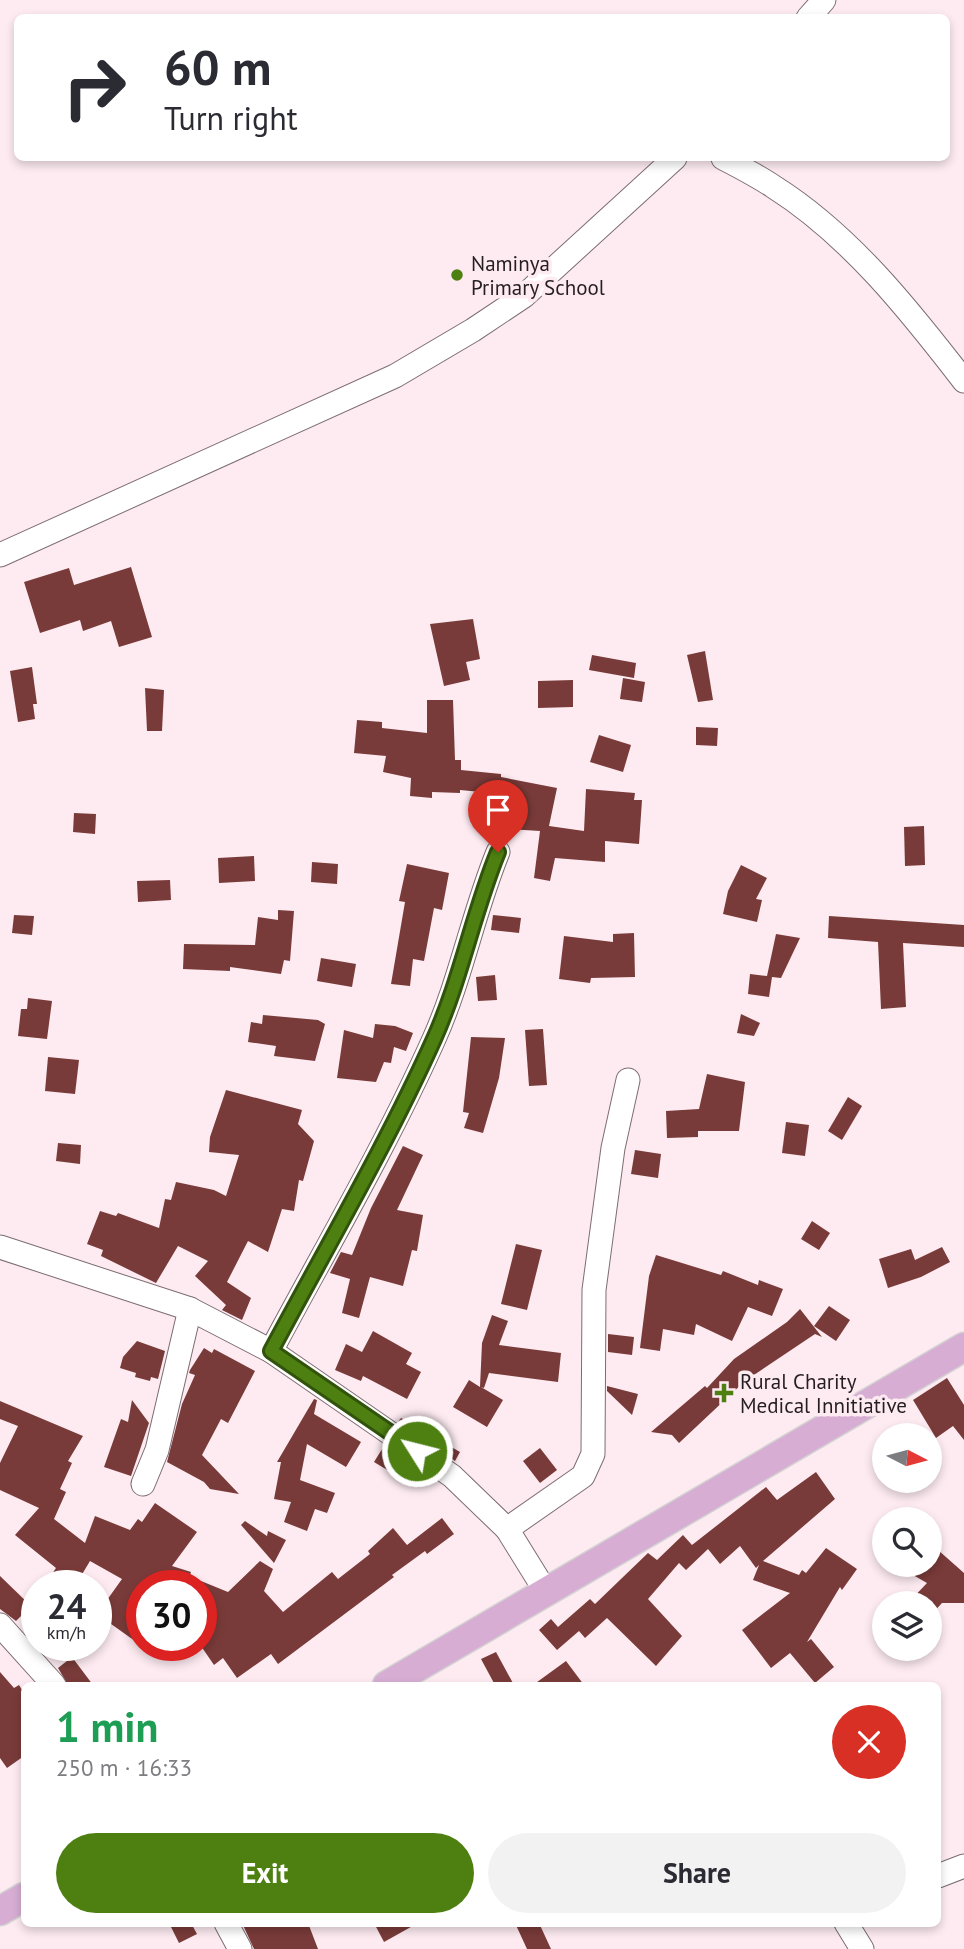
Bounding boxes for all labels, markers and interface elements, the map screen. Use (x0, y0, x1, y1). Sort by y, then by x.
text: 60 m (164, 35, 271, 99)
icon: right (49, 42, 140, 133)
text: Turn right (164, 97, 298, 139)
place label: Naminya Primary School (471, 250, 605, 301)
marker: Naminya Primary School (449, 267, 465, 283)
pin (468, 780, 528, 852)
icon: arrive (479, 791, 517, 829)
place label: Rural Charity Medical Innitiative (740, 1368, 907, 1419)
marker: Rural Charity Medical Innitiative (714, 1383, 734, 1403)
position arrow (380, 1414, 454, 1488)
north arrow (872, 1423, 942, 1493)
map controls (872, 1423, 942, 1661)
button: search (872, 1507, 942, 1577)
speed limit sign: 30 (126, 1570, 217, 1661)
text: 24 (47, 1583, 86, 1629)
button: layers (872, 1591, 942, 1661)
text: km/h (47, 1621, 86, 1644)
text: 1 min (56, 1699, 158, 1754)
button: close (832, 1705, 906, 1779)
text: 250 m · 16:33 (56, 1753, 192, 1782)
button: Exit (56, 1833, 474, 1913)
button: Share (488, 1833, 906, 1913)

